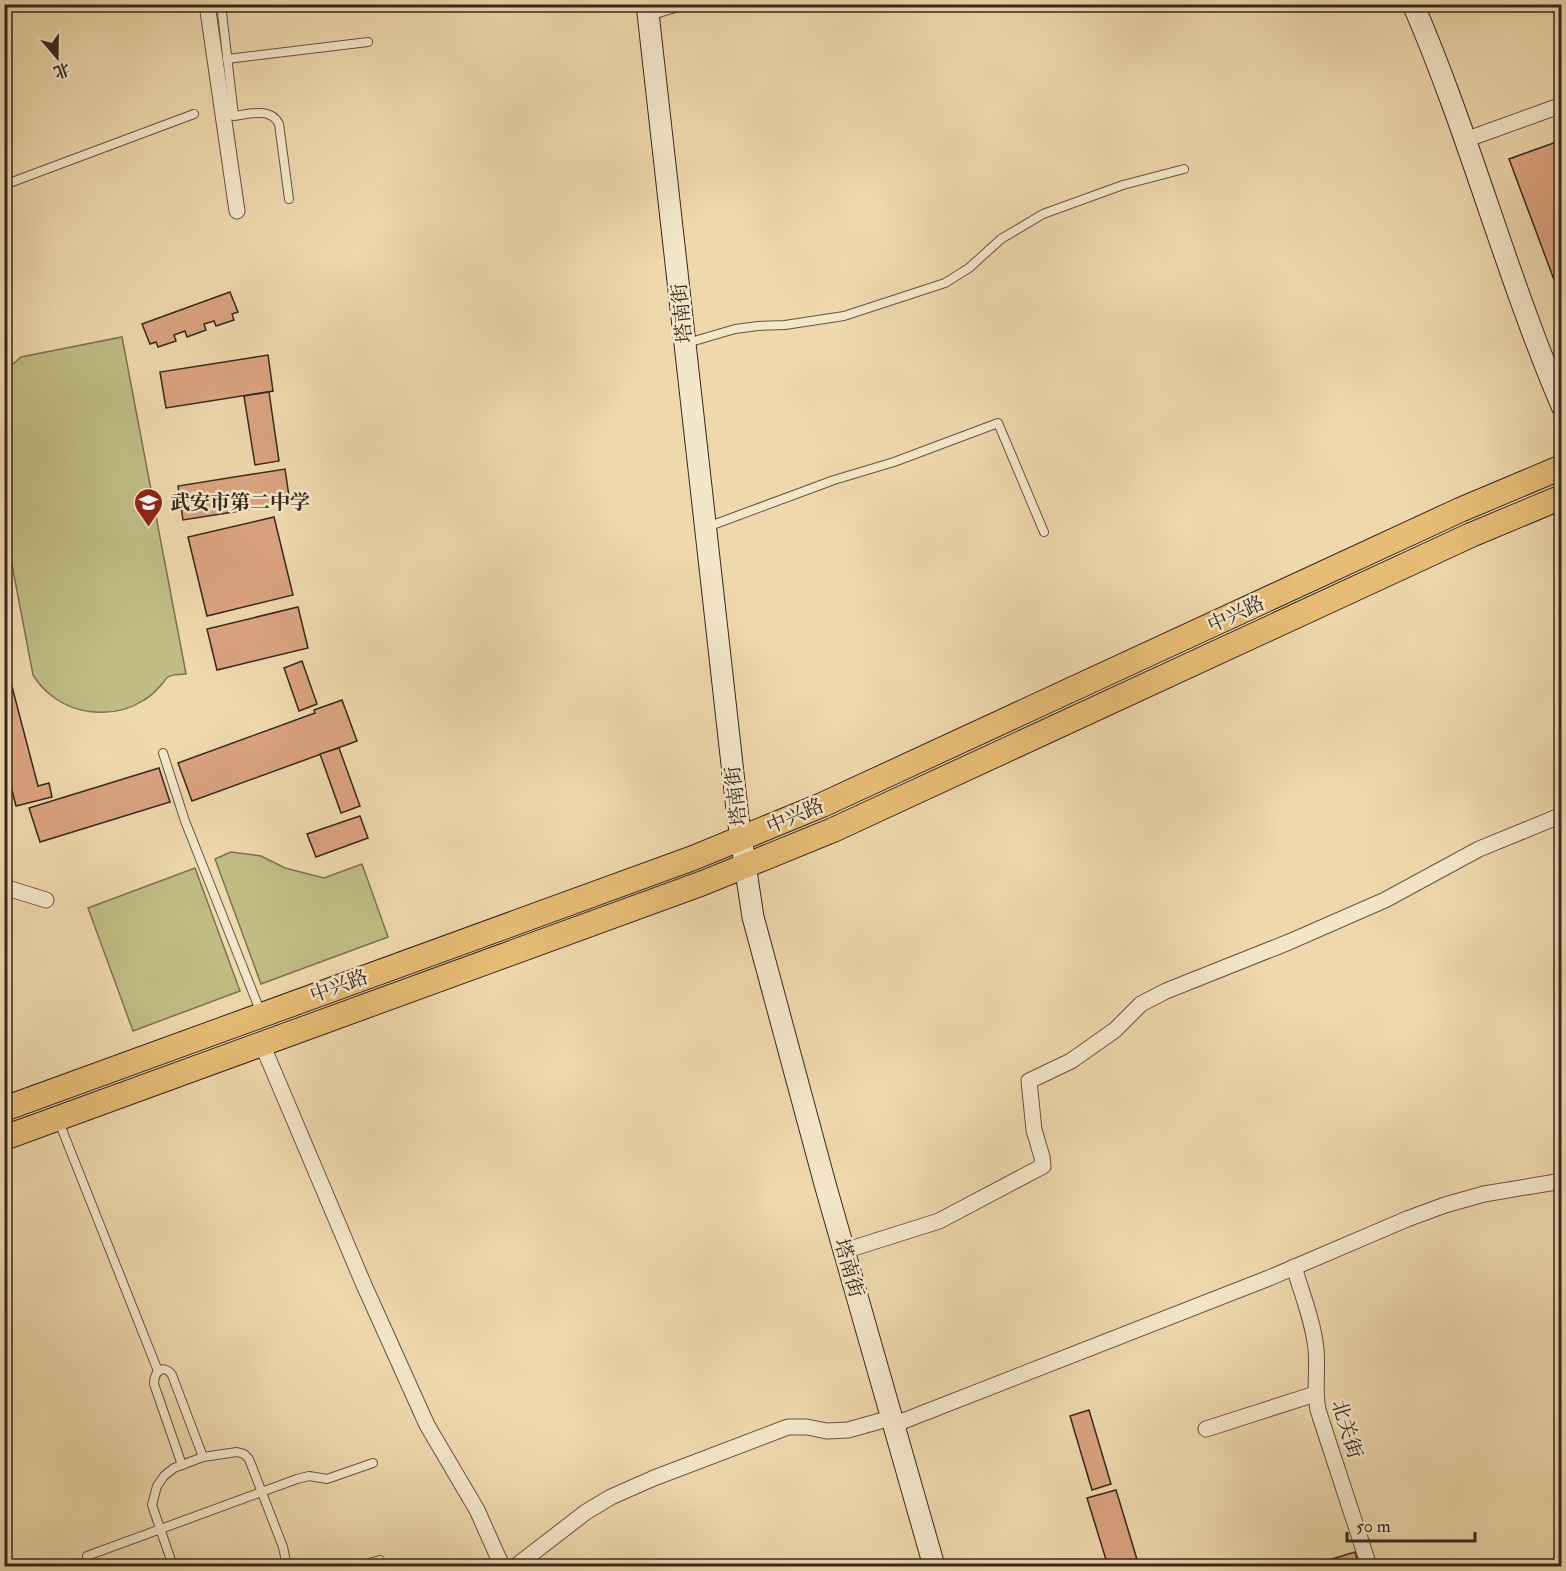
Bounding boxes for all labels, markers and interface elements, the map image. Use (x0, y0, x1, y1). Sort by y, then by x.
north arrow (27, 27, 87, 87)
text: 北 (51, 58, 73, 82)
street label: 塔南街 (666, 282, 698, 344)
school or university icon: 武安市第二中学 (133, 486, 165, 528)
place label: 武安市第二中学 (170, 490, 310, 515)
street label: 中兴路 (1204, 590, 1268, 638)
street label: 塔南街 (720, 765, 752, 827)
street label: 中兴路 (763, 793, 827, 839)
street label: 中兴路 (307, 964, 371, 1008)
street label: 塔南街 (829, 1236, 869, 1300)
street label: 北关街 (1326, 1397, 1368, 1461)
scale bar (1347, 1505, 1474, 1543)
text: 50 m (1356, 1515, 1391, 1538)

